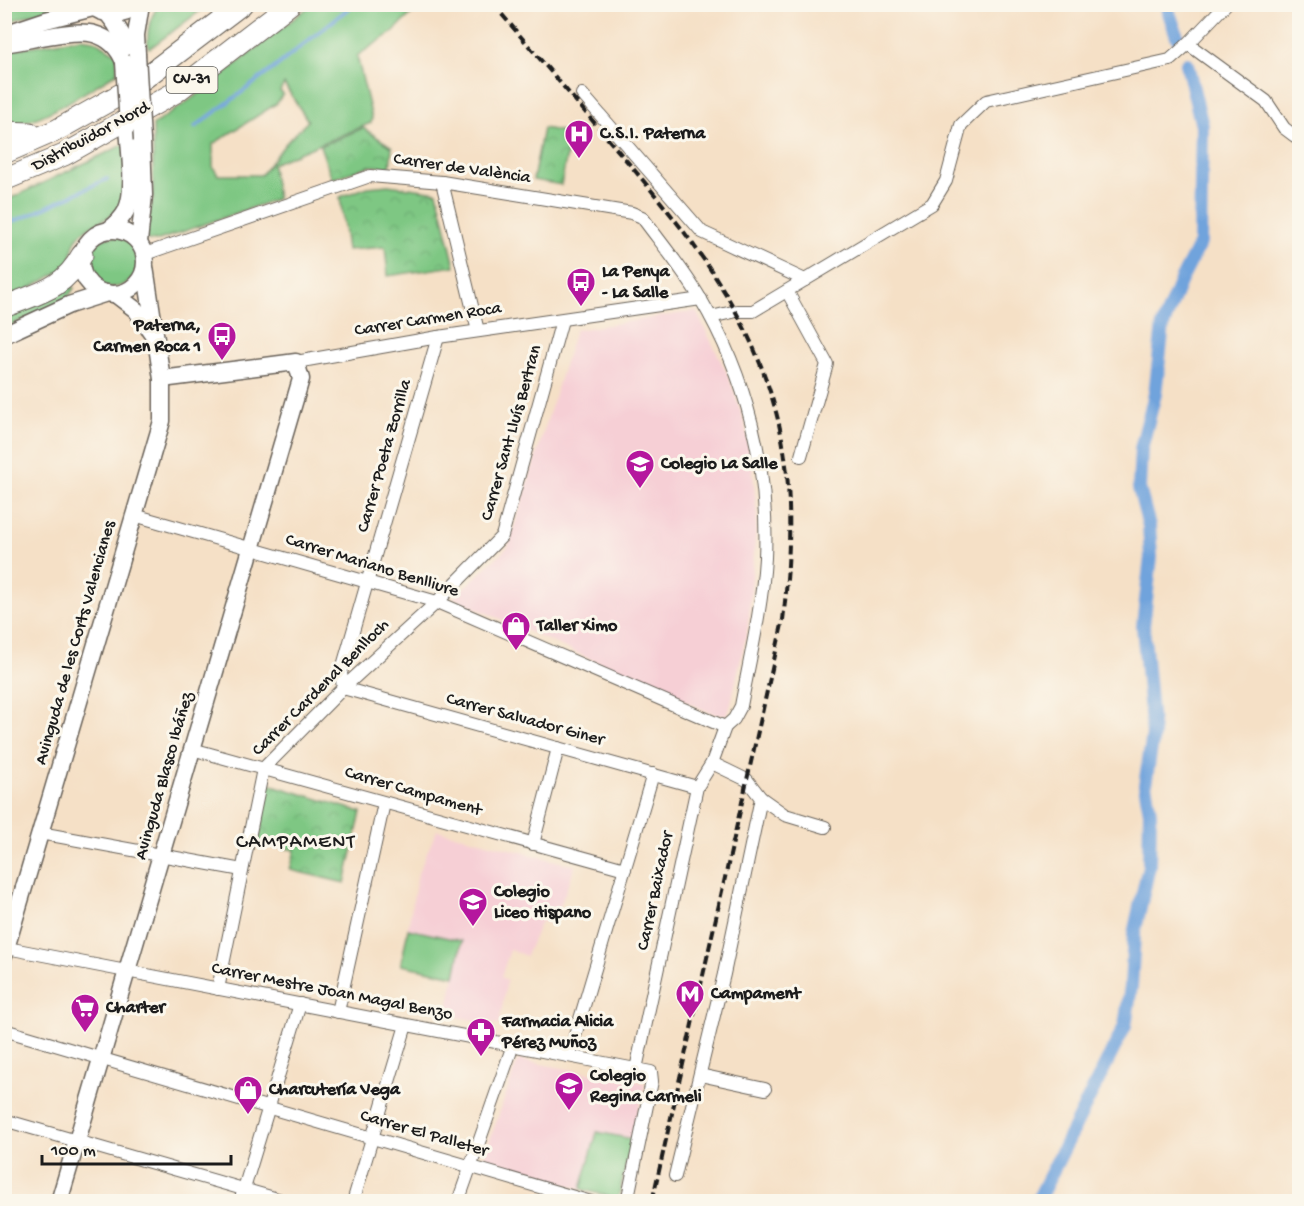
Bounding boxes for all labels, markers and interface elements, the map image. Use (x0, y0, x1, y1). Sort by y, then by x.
road number: CV-31 (166, 67, 218, 93)
street label: Distribuïdor Nord (28, 96, 155, 177)
hospital icon: C.S.I. Paterna (563, 118, 595, 160)
place label: C.S.I. Paterna (599, 124, 706, 145)
street label: Carrer de València (392, 149, 533, 189)
place label: La Penya - La Salle (602, 262, 670, 304)
bus stop icon: La Penya - La Salle (565, 266, 597, 308)
street label: Carrer Carmen Roca (353, 298, 504, 342)
place label: Paterna, Carmen Roca 1 (93, 316, 201, 358)
bus stop icon: Paterna, Carmen Roca 1 (206, 320, 238, 362)
street label: Carrer Sant Lluís Bertran (477, 342, 547, 523)
street label: Carrer Poeta Zorrilla (353, 376, 417, 535)
school or university icon: Colegio La Salle (624, 448, 656, 490)
place label: Colegio La Salle (660, 454, 778, 475)
street label: Avinguda de les Corts Valencianes (31, 517, 121, 767)
street label: Carrer Mariano Benlliure (283, 530, 462, 603)
shop icon: Taller Ximo (500, 610, 532, 652)
street label: Carrer Cardenal Benlloch (248, 615, 394, 761)
place label: Taller Ximo (535, 616, 618, 637)
street label: Avinguda Blasco Ibáñez (131, 689, 199, 862)
street label: Carrer Salvador Giner (444, 689, 608, 752)
street label: Carrer Campament (342, 762, 486, 822)
street label: Carrer Baixador (633, 828, 679, 952)
district label: CAMPAMENT (236, 832, 356, 855)
place label: Colegio Liceo Hispano (493, 882, 592, 924)
school or university icon: Colegio Liceo Hispano (457, 886, 489, 928)
street label: Carrer Mestre Joan Magal Benzo (210, 958, 454, 1026)
metro station icon: Campament (674, 978, 706, 1020)
place label: Campament (710, 984, 802, 1005)
supermarket icon: Charter (69, 992, 101, 1034)
place label: Charter (105, 998, 167, 1019)
place label: Farmacia Alicia Pérez Muñoz (501, 1012, 614, 1054)
pharmacy icon: Farmacia Alicia Pérez Muñoz (465, 1016, 497, 1058)
place label: Colegio Regina Carmeli (589, 1066, 702, 1108)
school or university icon: Colegio Regina Carmeli (553, 1070, 585, 1112)
shop icon: Charcutería Vega (232, 1074, 264, 1116)
place label: Charcutería Vega (268, 1080, 401, 1101)
street label: Carrer El Palleter (358, 1106, 492, 1163)
scale bar (42, 1128, 231, 1166)
text: 100 m (50, 1141, 96, 1162)

